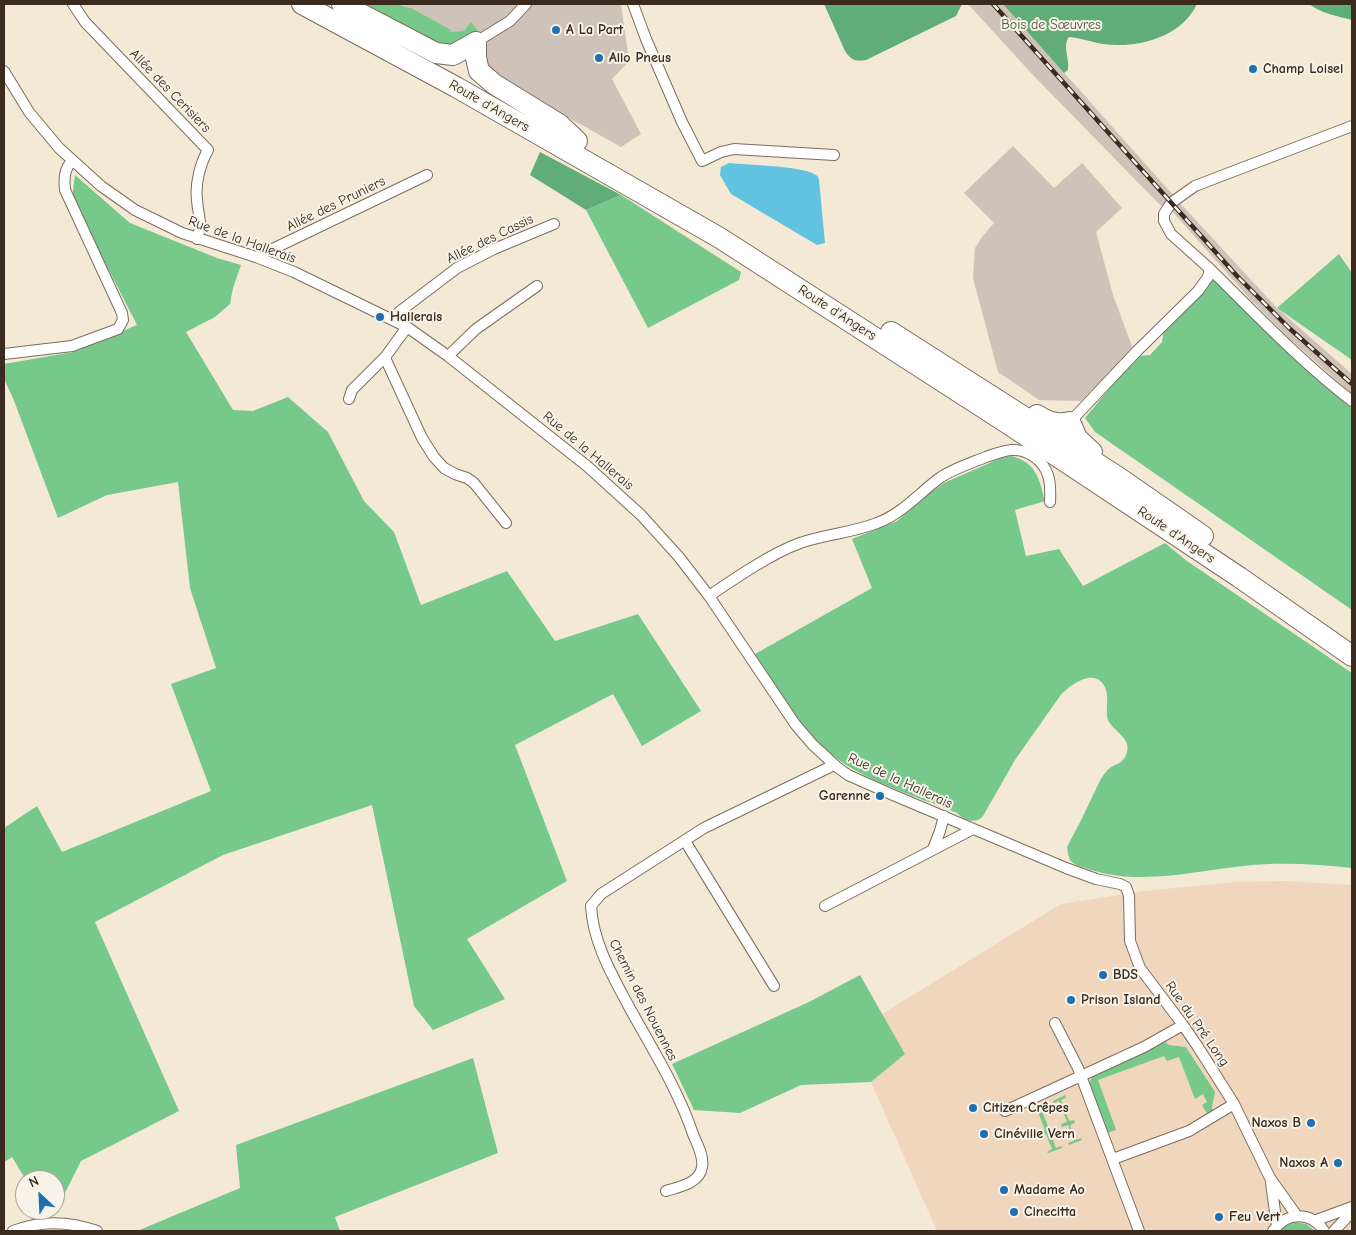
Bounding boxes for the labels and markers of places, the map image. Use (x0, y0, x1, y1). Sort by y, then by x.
place label: A La Part (566, 22, 623, 38)
marker: A La Part (550, 24, 562, 36)
place label: Allo Pneus (609, 50, 671, 66)
marker: Allo Pneus (593, 52, 605, 64)
place label: Champ Loisel (1263, 61, 1343, 77)
marker: Champ Loisel (1247, 63, 1259, 75)
place label: Hallerais (390, 309, 442, 325)
marker: Hallerais (374, 311, 386, 323)
place label: Garenne (819, 788, 870, 804)
marker: Garenne (874, 790, 886, 802)
place label: BDS (1113, 967, 1138, 983)
marker: BDS (1097, 969, 1109, 981)
place label: Prison Island (1081, 992, 1161, 1008)
marker: Prison Island (1065, 994, 1077, 1006)
place label: Citizen Crêpes (983, 1100, 1069, 1116)
marker: Citizen Crêpes (967, 1102, 979, 1114)
place label: Naxos B (1251, 1115, 1301, 1131)
marker: Naxos B (1305, 1117, 1317, 1129)
place label: Cinéville Vern (994, 1126, 1075, 1142)
marker: Cinéville Vern (978, 1128, 990, 1140)
place label: Naxos A (1279, 1155, 1328, 1171)
marker: Naxos A (1332, 1157, 1344, 1169)
place label: Madame Ao (1014, 1182, 1085, 1198)
marker: Madame Ao (998, 1184, 1010, 1196)
place label: Cinecitta (1024, 1204, 1076, 1220)
marker: Cinecitta (1008, 1206, 1020, 1218)
place label: Feu Vert (1229, 1209, 1280, 1225)
marker: Feu Vert (1213, 1211, 1225, 1223)

